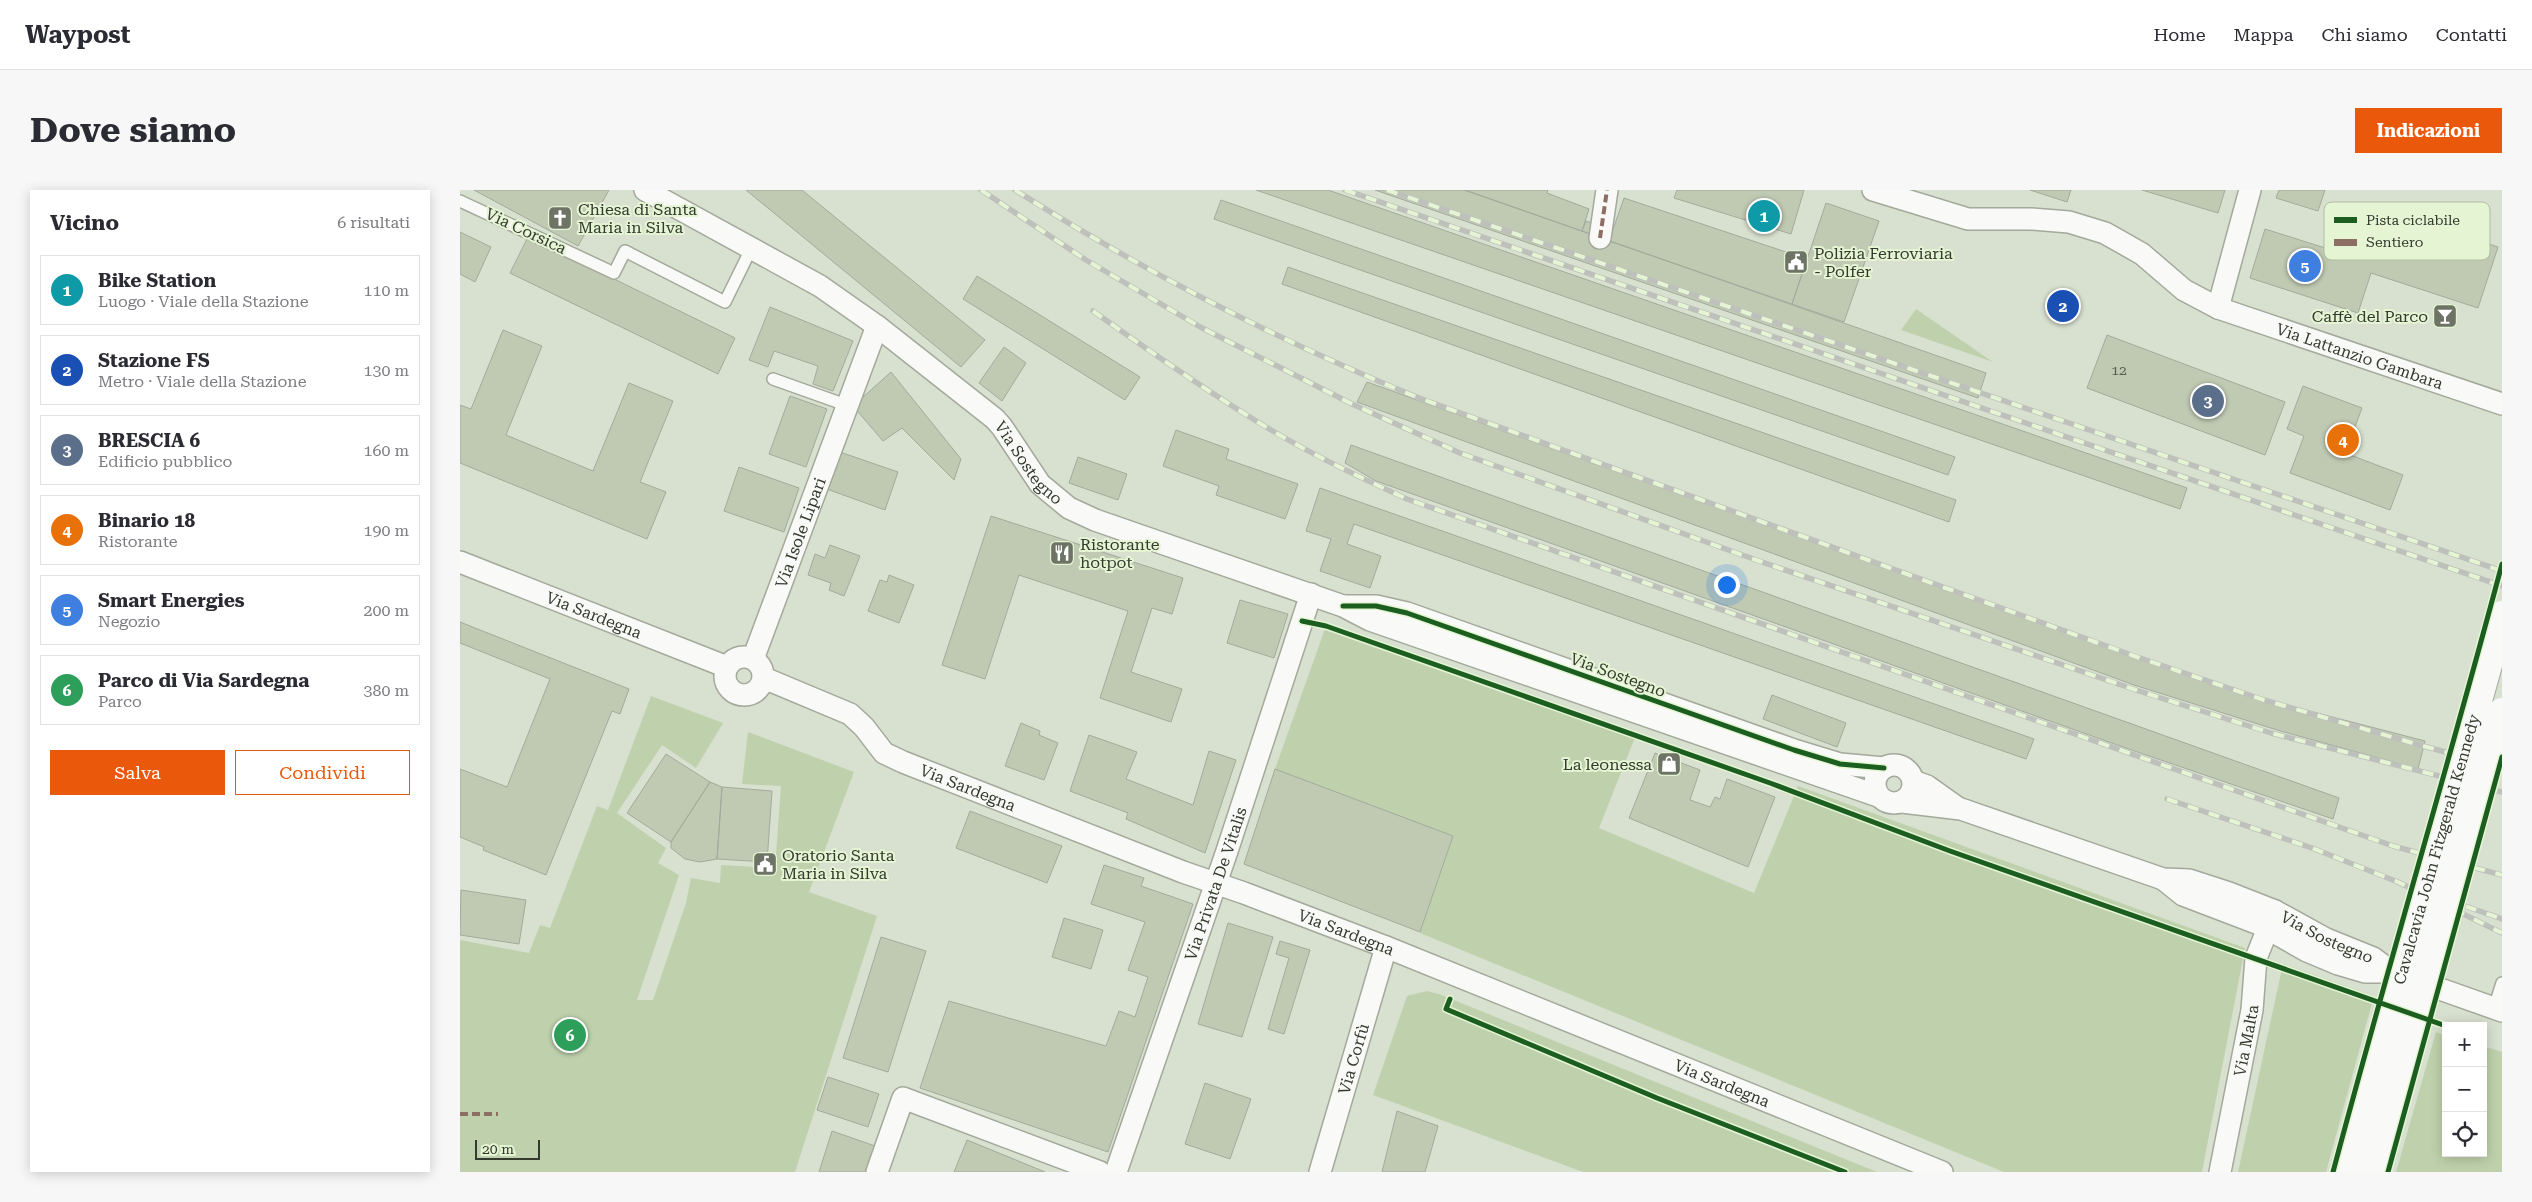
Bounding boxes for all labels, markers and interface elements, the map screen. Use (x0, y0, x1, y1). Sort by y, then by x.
text: Waypost (25, 21, 130, 49)
text: Home (2153, 24, 2206, 45)
text: Mappa (2234, 24, 2293, 45)
text: Chi siamo (2321, 24, 2408, 45)
text: Contatti (2436, 24, 2507, 45)
button: Indicazioni (2355, 108, 2502, 153)
text: Dove siamo (30, 110, 236, 151)
pin: 1 (1748, 197, 1780, 235)
place label: Chiesa di Santa Maria in Silva (578, 200, 697, 237)
legend (2324, 202, 2490, 260)
street label: Via Corsica (482, 204, 570, 258)
church icon: Chiesa di Santa Maria in Silva (547, 205, 573, 231)
text: Vicino (50, 211, 119, 235)
text: Pista ciclabile (2366, 212, 2460, 228)
text: 6 risultati (337, 213, 410, 232)
text: Sentiero (2366, 234, 2423, 250)
place label: Polizia Ferroviaria - Polfer (1814, 244, 1953, 281)
pin: 5 (2289, 247, 2321, 285)
public building icon: Polizia Ferroviaria - Polfer (1783, 249, 1809, 275)
text: Bike Station (98, 269, 216, 292)
text: 1 (63, 281, 71, 300)
text: 110 m (363, 281, 409, 300)
pin: 2 (2047, 287, 2079, 325)
text: Luogo · Viale della Stazione (98, 292, 309, 311)
bar icon: Caffè del Parco (2432, 303, 2458, 329)
place label: Caffè del Parco (2312, 307, 2428, 326)
street label: Via Lattanzio Gambara (2274, 319, 2446, 393)
text: Stazione FS (98, 349, 210, 372)
text: 2 (63, 361, 71, 380)
text: 130 m (363, 361, 409, 380)
house number: 12 (2111, 362, 2127, 378)
text: Metro · Viale della Stazione (98, 372, 306, 391)
pin: 3 (2192, 382, 2224, 420)
street label: Via Sostegno (991, 417, 1067, 508)
pin: 4 (2327, 421, 2359, 459)
text: BRESCIA 6 (98, 429, 200, 452)
text: 3 (63, 441, 71, 460)
text: 160 m (363, 441, 409, 460)
text: Edificio pubblico (98, 452, 232, 471)
street label: Via Isole Lipari (771, 475, 829, 590)
text: Binario 18 (98, 509, 195, 532)
text: 4 (63, 521, 71, 540)
text: 190 m (363, 521, 409, 540)
text: Ristorante (98, 532, 178, 551)
place label: Ristorante hotpot (1080, 535, 1160, 572)
restaurant icon: Ristorante hotpot (1049, 540, 1075, 566)
your location (1714, 572, 1740, 598)
street label: Via Sardegna (543, 587, 645, 642)
text: Smart Energies (98, 589, 245, 612)
text: 5 (63, 601, 71, 620)
text: 200 m (363, 601, 409, 620)
text: Negozio (98, 612, 160, 631)
street label: Via Sostegno (1568, 649, 1669, 701)
text: Parco di Via Sardegna (98, 669, 309, 692)
text: 6 (63, 681, 71, 700)
text: 380 m (363, 681, 409, 700)
text: Parco (98, 692, 142, 711)
street label: Cavalcavia John Fitzgerald Kennedy (2389, 711, 2483, 986)
button: Salva (50, 750, 225, 795)
button: Condividi (235, 750, 410, 795)
shop icon: La leonessa (1656, 751, 1682, 777)
place label: La leonessa (1563, 755, 1652, 774)
street label: Via Sardegna (917, 760, 1019, 815)
street label: Via Privata De Vitalis (1180, 804, 1250, 963)
place label: Oratorio Santa Maria in Silva (782, 846, 895, 883)
public building icon: Oratorio Santa Maria in Silva (752, 851, 778, 877)
street label: Via Sardegna (1296, 905, 1397, 959)
street label: Via Sostegno (2278, 907, 2376, 967)
street label: Via Malta (2230, 1004, 2262, 1078)
pin: 6 (554, 1016, 586, 1054)
street label: Via Corfù (1334, 1021, 1373, 1097)
map controls (2442, 1022, 2487, 1157)
button: + (2442, 1022, 2487, 1067)
street label: Via Sardegna (1672, 1055, 1773, 1111)
button: − (2442, 1067, 2487, 1112)
button: locate (2442, 1112, 2487, 1157)
scale bar (475, 1137, 540, 1160)
text: 20 m (482, 1141, 514, 1157)

